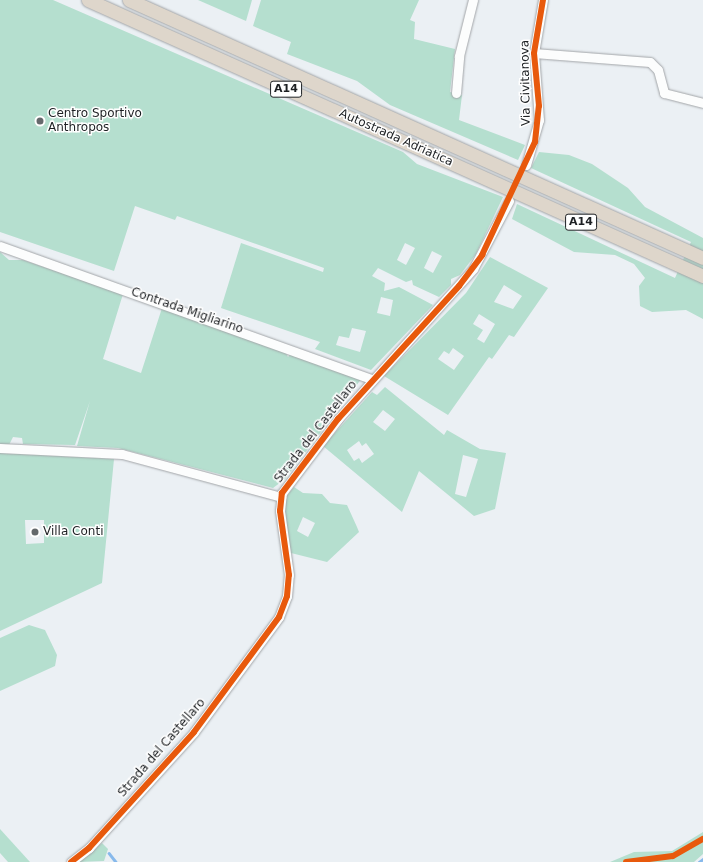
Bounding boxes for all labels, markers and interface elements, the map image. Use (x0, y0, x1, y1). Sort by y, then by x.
street label: Via Civitanova (518, 40, 534, 126)
road number: A14 (270, 80, 302, 98)
street label: Autostrada Adriatica (337, 106, 455, 170)
place label: Centro Sportivo Anthropos (48, 107, 142, 135)
marker: Centro Sportivo Anthropos (35, 116, 45, 126)
road number: A14 (565, 213, 597, 231)
street label: Contrada Migliarino (129, 285, 245, 337)
street label: Strada del Castellaro (272, 378, 360, 486)
place label: Villa Conti (43, 525, 103, 539)
marker: Villa Conti (30, 527, 40, 537)
street label: Strada del Castellaro (115, 696, 209, 800)

